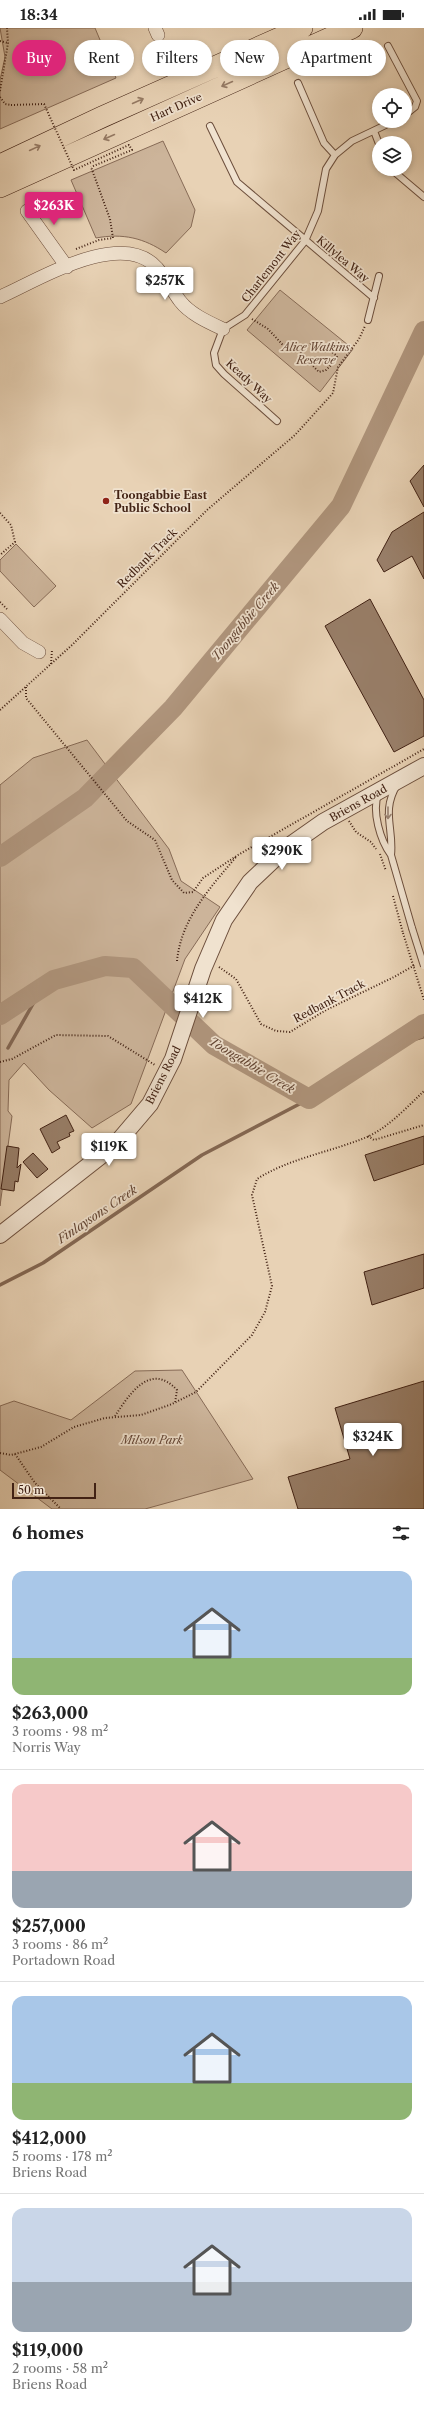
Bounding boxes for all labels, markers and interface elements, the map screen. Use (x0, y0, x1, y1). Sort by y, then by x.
text: 18:34 (20, 5, 58, 24)
chip: Buy (12, 40, 66, 76)
chip: Rent (74, 40, 134, 76)
chip: Filters (142, 40, 212, 76)
chip: New (220, 40, 279, 76)
chip: Apartment (287, 40, 386, 76)
one-way arrow (222, 80, 234, 88)
map controls (372, 88, 412, 176)
button: locate (372, 88, 412, 128)
street label: Hart Drive (148, 89, 204, 125)
one-way arrow (132, 97, 144, 104)
one-way arrow (103, 134, 115, 141)
button: layers (372, 136, 412, 176)
one-way arrow (29, 144, 41, 151)
pin: $263K (26, 192, 82, 226)
text: $263K (34, 197, 74, 213)
street label: Charlemont Way (238, 226, 304, 305)
street label: Killylea Way (314, 233, 373, 286)
pin: $257K (137, 267, 193, 301)
text: $257K (145, 272, 185, 288)
park label: Alice Watkins Reserve (280, 340, 350, 367)
street label: Keady Way (223, 356, 276, 406)
place label: Toongabbie East Public School (114, 488, 208, 515)
marker: Toongabbie East Public School (101, 496, 111, 506)
street label: Redbank Track (114, 525, 180, 591)
water label: Toongabbie Creek (208, 578, 283, 663)
street label: Briens Road (327, 781, 389, 825)
one-way arrow (384, 806, 392, 819)
pin: $290K (254, 837, 310, 871)
text: $290K (261, 842, 303, 858)
street label: Redbank Track (291, 976, 368, 1026)
pin: $412K (175, 985, 231, 1019)
text: $412K (184, 990, 222, 1006)
water label: Toongabbie Creek (206, 1034, 298, 1097)
street label: Briens Road (142, 1043, 184, 1107)
pin: $119K (81, 1133, 137, 1167)
text: $119K (90, 1138, 128, 1154)
water label: Finlaysons Creek (53, 1181, 140, 1247)
pin: $324K (345, 1423, 401, 1457)
text: $324K (353, 1428, 393, 1444)
park label: Milson Park (119, 1433, 183, 1447)
scale bar (12, 1481, 96, 1500)
text: 50 m (18, 1483, 44, 1497)
icon: filters (390, 1522, 412, 1544)
text: 6 homes (12, 1523, 84, 1543)
icon: home (176, 1597, 248, 1669)
text: $263,000 (12, 1703, 88, 1723)
text: 3 rooms · 98 m² (12, 1723, 108, 1739)
text: Norris Way (12, 1739, 81, 1755)
icon: home (176, 1810, 248, 1882)
text: $257,000 (12, 1916, 86, 1936)
text: 3 rooms · 86 m² (12, 1936, 108, 1952)
text: Portadown Road (12, 1952, 115, 1968)
icon: home (176, 2022, 248, 2094)
text: $412,000 (12, 2128, 86, 2148)
text: 5 rooms · 178 m² (12, 2148, 113, 2164)
text: Briens Road (12, 2164, 87, 2180)
icon: home (176, 2234, 248, 2306)
text: $119,000 (12, 2340, 83, 2360)
text: 2 rooms · 58 m² (12, 2360, 108, 2376)
text: Briens Road (12, 2376, 87, 2392)

